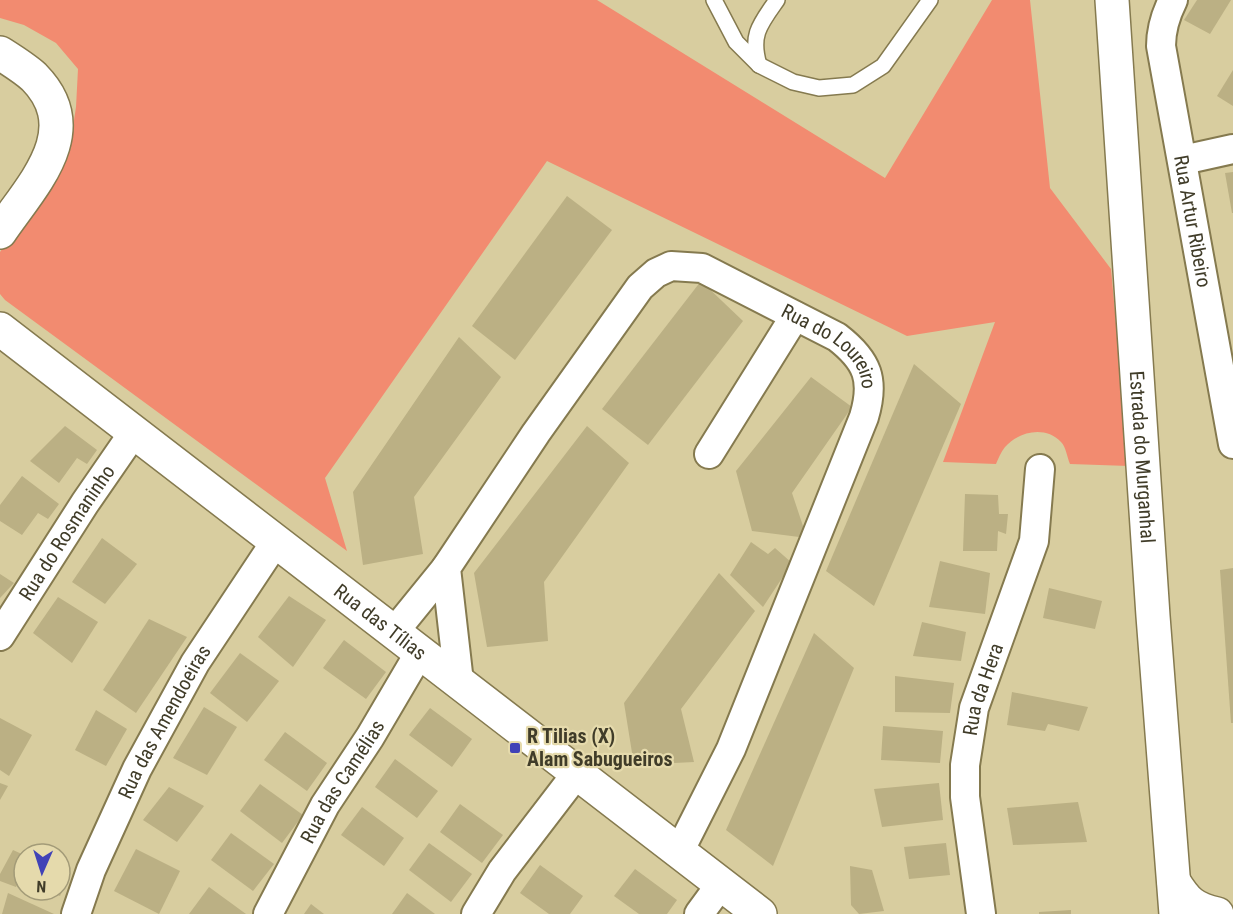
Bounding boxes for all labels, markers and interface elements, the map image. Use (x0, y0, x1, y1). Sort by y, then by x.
street label: Rua Artur Ribeiro (1169, 153, 1216, 289)
street label: Rua do Loureiro (777, 299, 881, 390)
street label: Estrada do Murganhal (1125, 370, 1160, 544)
street label: Rua do Rosmaninho (14, 460, 120, 605)
street label: Rua das Tílias (329, 579, 431, 665)
street label: Rua das Amendoeiras (113, 640, 216, 802)
street label: Rua da Hera (958, 640, 1008, 737)
street label: Rua das Camélias (295, 715, 389, 847)
place label: R Tilias (X) Alam Sabugueiros (527, 724, 673, 771)
marker: R Tilias (X) Alam Sabugueiros (508, 741, 522, 755)
north arrow (12, 842, 72, 902)
text: N (36, 877, 47, 896)

